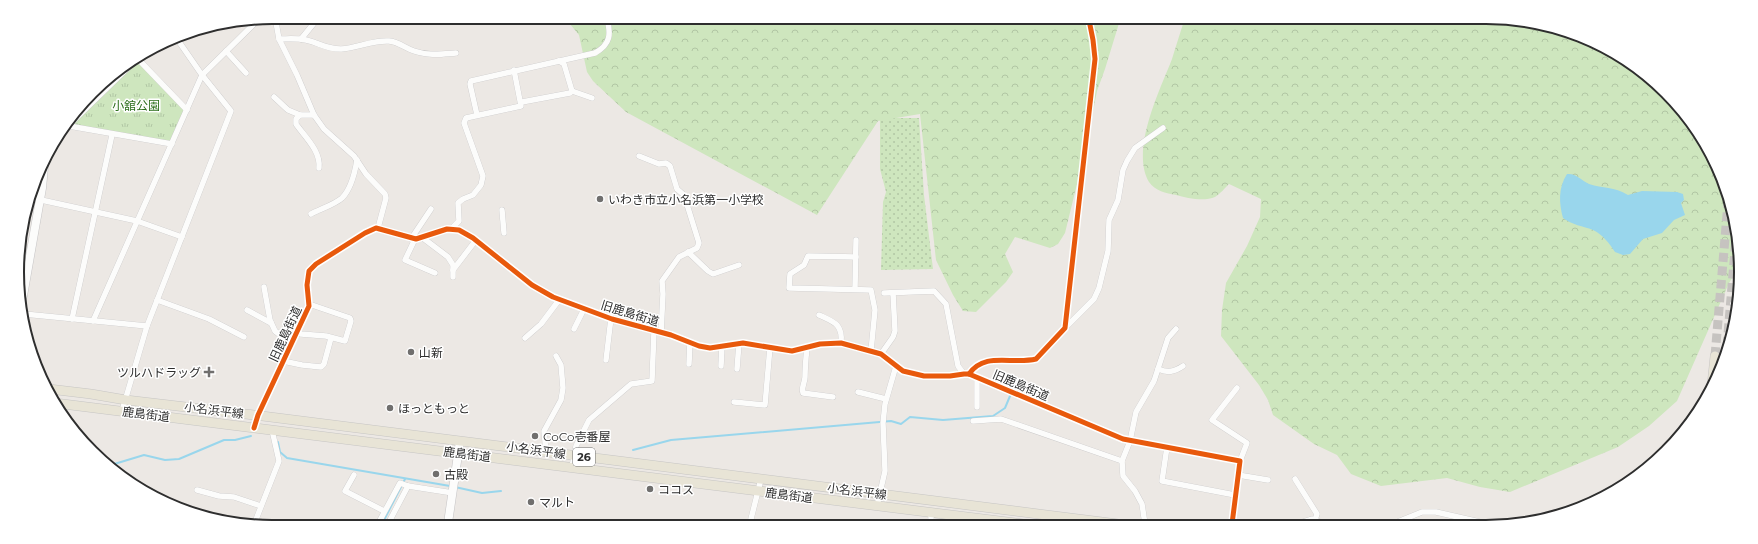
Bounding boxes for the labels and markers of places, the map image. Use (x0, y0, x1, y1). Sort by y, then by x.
place label: いわき市立小名浜第一小学校 (608, 192, 764, 207)
marker: いわき市立小名浜第一小学校 (595, 194, 605, 204)
place label: 山新 (419, 345, 443, 360)
marker: 山新 (406, 347, 416, 357)
place label: ツルハドラッグ (117, 365, 201, 380)
marker: ツルハドラッグ (204, 367, 214, 377)
place label: ほっともっと (398, 401, 470, 416)
marker: ほっともっと (385, 403, 395, 413)
place label: CoCo壱番屋 (543, 429, 611, 444)
marker: CoCo壱番屋 (530, 431, 540, 441)
place label: 古殿 (444, 467, 468, 482)
marker: 古殿 (431, 469, 441, 479)
place label: ココス (658, 482, 694, 497)
marker: ココス (645, 484, 655, 494)
place label: マルト (539, 495, 575, 510)
marker: マルト (526, 497, 536, 507)

